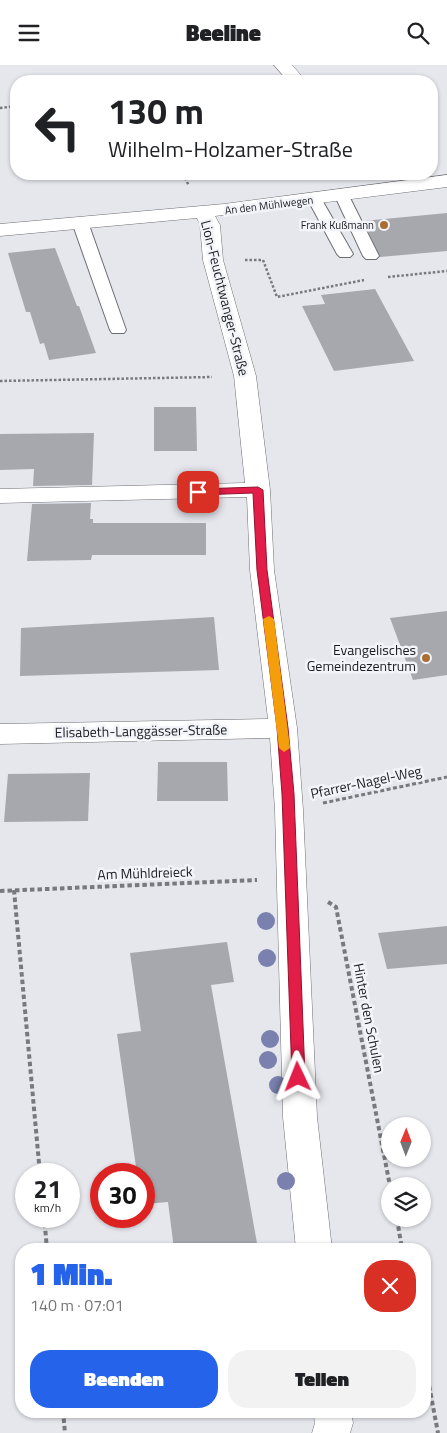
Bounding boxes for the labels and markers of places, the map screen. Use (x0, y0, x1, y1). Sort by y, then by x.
place label: Frank Kußmann (301, 217, 374, 233)
marker: Frank Kußmann (378, 219, 390, 231)
pin (177, 471, 219, 513)
place label: Evangelisches Gemeindezentrum (307, 639, 416, 676)
marker: Evangelisches Gemeindezentrum (420, 652, 432, 664)

